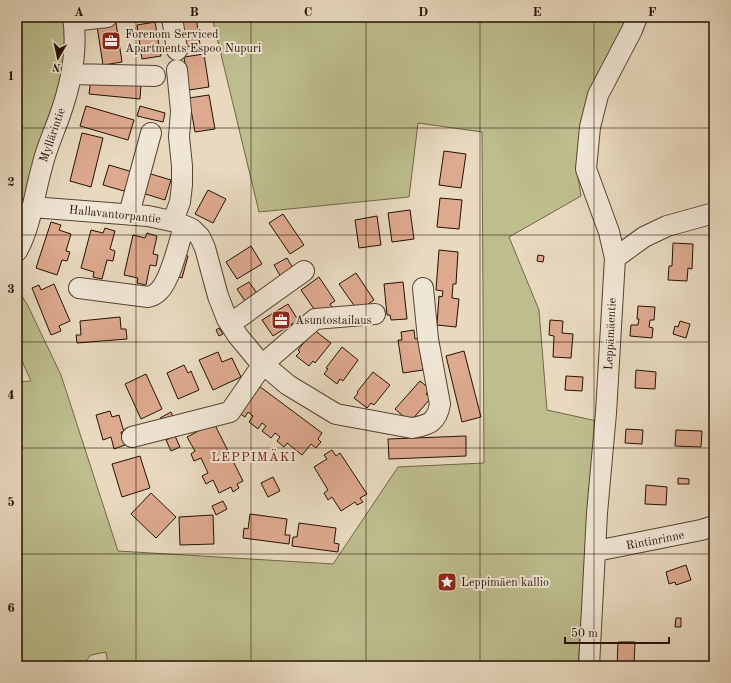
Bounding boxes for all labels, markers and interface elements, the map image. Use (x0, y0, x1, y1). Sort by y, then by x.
text: A (74, 6, 84, 19)
text: B (189, 6, 199, 19)
text: C (304, 6, 312, 19)
text: D (418, 6, 428, 19)
text: E (533, 6, 542, 19)
text: F (648, 6, 657, 19)
place label: Forenom Serviced Apartments Espoo Nupuri (125, 29, 261, 55)
office icon: Forenom Serviced Apartments Espoo Nupuri (100, 30, 122, 52)
north arrow (38, 38, 78, 78)
text: N (51, 60, 62, 72)
text: 1 (7, 70, 15, 83)
street label: Myllärintie (38, 106, 68, 164)
text: 2 (7, 176, 15, 189)
street label: Hallavantorpantie (68, 204, 162, 226)
text: 3 (7, 283, 15, 296)
street label: Leppämäentie (603, 297, 619, 370)
office icon: Asuntostailaus (270, 309, 292, 331)
place label: Asuntostailaus (295, 315, 372, 327)
text: 4 (7, 389, 15, 402)
district label: LEPPIMÄKI (211, 448, 297, 464)
text: 5 (7, 496, 15, 509)
street label: Rintinrinne (625, 529, 686, 552)
place icon: Leppimäen kallio (436, 571, 458, 593)
place label: Leppimäen kallio (461, 577, 549, 589)
text: 6 (7, 602, 15, 615)
scale bar (565, 619, 669, 645)
text: 50 m (571, 627, 598, 640)

